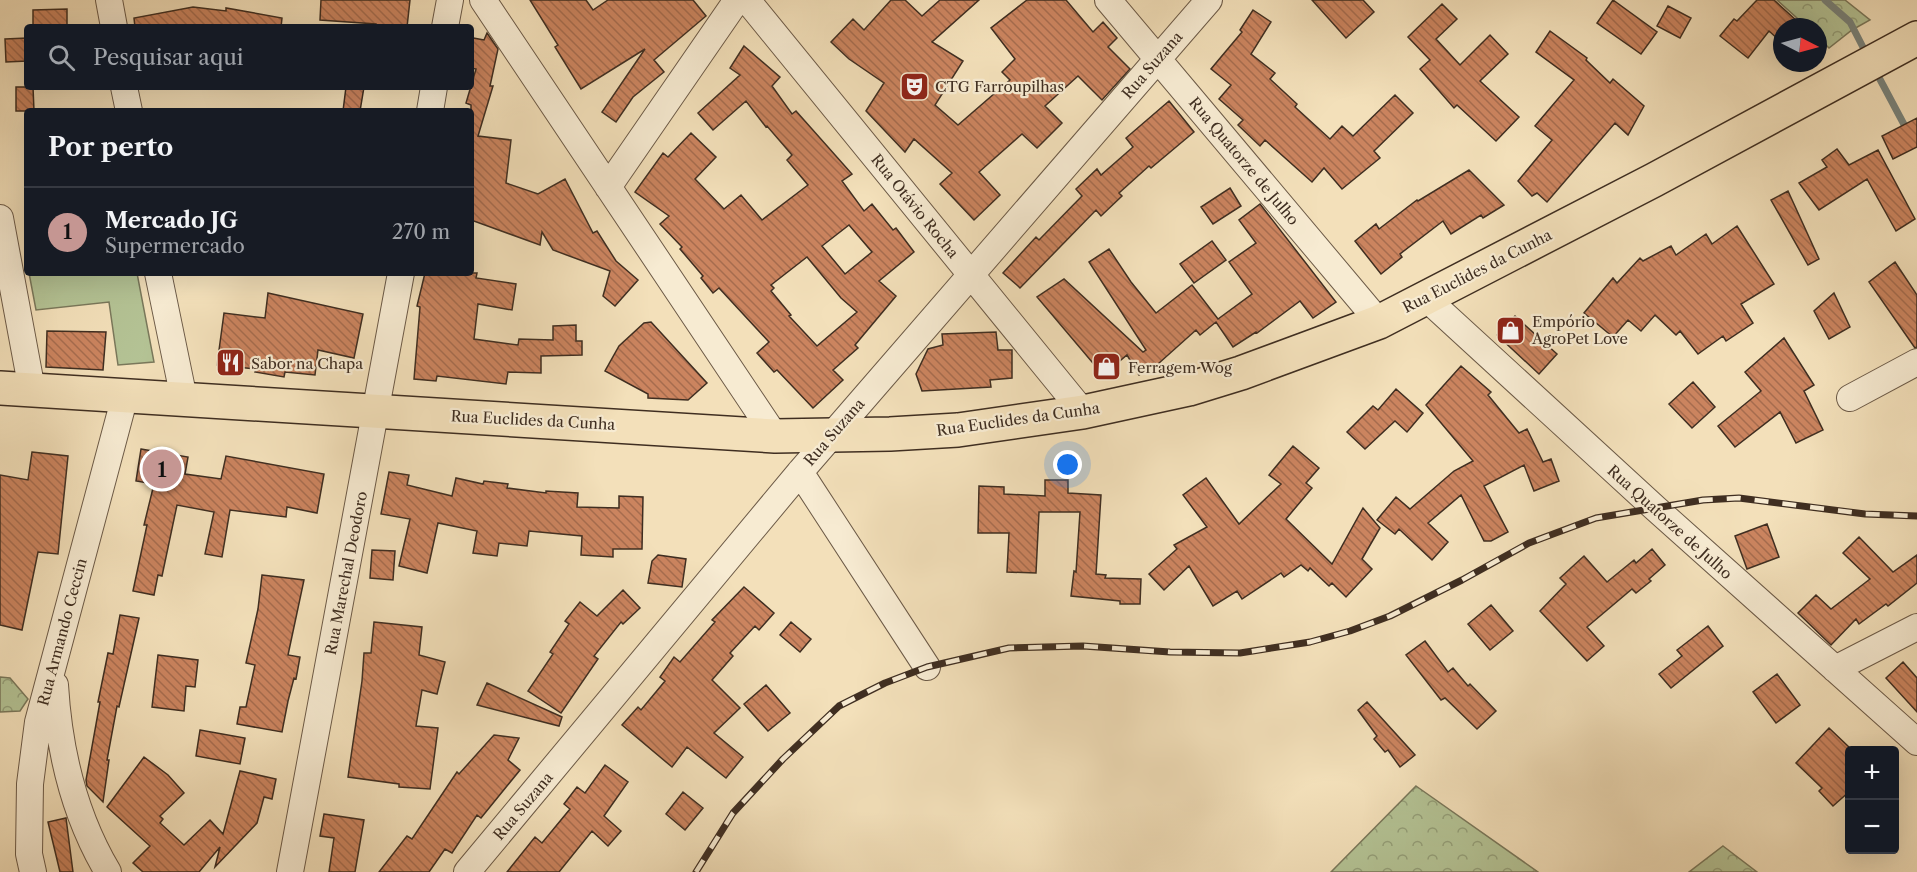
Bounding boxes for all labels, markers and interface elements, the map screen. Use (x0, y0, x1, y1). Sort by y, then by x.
north arrow (1773, 18, 1827, 72)
search box (24, 24, 474, 90)
street label: Rua Suzana (1118, 27, 1186, 103)
icon: search (45, 41, 78, 74)
text: Pesquisar aqui (93, 44, 243, 71)
theatre icon: CTG Farroupilhas (898, 70, 930, 102)
place label: CTG Farroupilhas (935, 77, 1064, 96)
street label: Rua Quatorze de Julho (1185, 93, 1303, 229)
text: Por perto (48, 131, 173, 163)
street label: Rua Otávio Rocha (867, 150, 963, 262)
text: Mercado JG (105, 207, 238, 234)
text: 1 (63, 220, 72, 244)
text: 270 m (392, 220, 450, 244)
street label: Rua Euclides da Cunha (1399, 225, 1555, 317)
text: Supermercado (105, 234, 245, 258)
place label: Empório AgroPet Love (1531, 312, 1628, 348)
shop icon: Empório AgroPet Love (1495, 314, 1527, 346)
restaurant icon: Sabor na Chapa (214, 347, 246, 379)
shop icon: Ferragem Wog (1091, 351, 1123, 383)
place label: Sabor na Chapa (251, 354, 363, 373)
place label: Ferragem Wog (1128, 358, 1232, 377)
street label: Rua Suzana (800, 394, 868, 470)
street label: Rua Euclides da Cunha (935, 398, 1101, 440)
street label: Rua Euclides da Cunha (450, 406, 616, 434)
pin: 1 (142, 446, 182, 492)
your location (1053, 450, 1082, 479)
street label: Rua Quatorze de Julho (1604, 461, 1736, 583)
street label: Rua Marechal Deodoro (321, 489, 371, 657)
street label: Rua Armando Ceccin (33, 556, 91, 708)
map controls (1845, 746, 1899, 854)
button: + (1845, 746, 1899, 800)
street label: Rua Suzana (489, 768, 557, 844)
button: − (1845, 800, 1899, 854)

